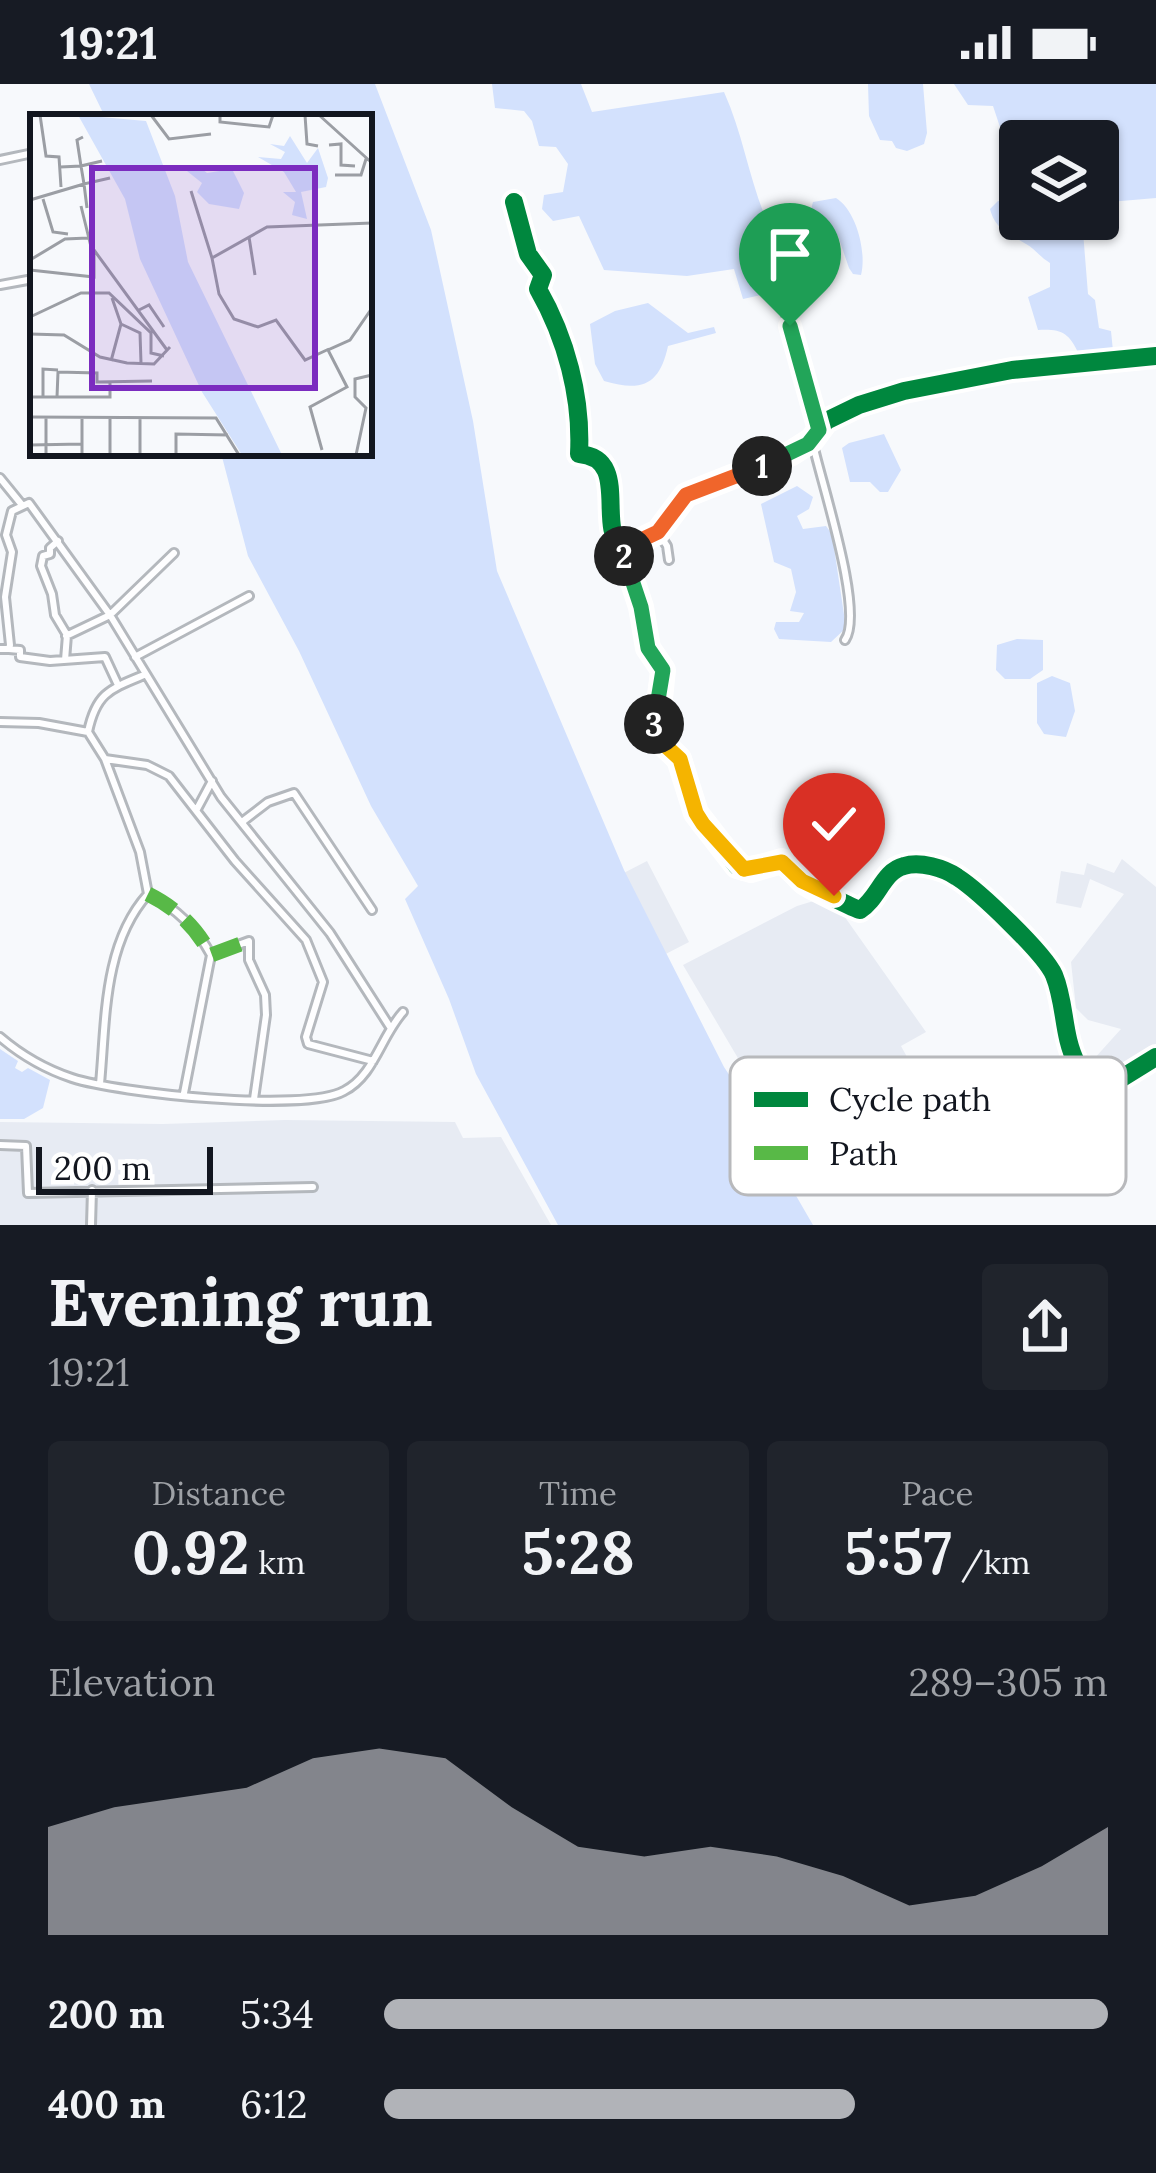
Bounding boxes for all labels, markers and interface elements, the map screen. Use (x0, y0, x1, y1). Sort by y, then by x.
text: 19:21 (60, 14, 158, 71)
inset map (30, 114, 372, 456)
map controls (999, 120, 1119, 240)
button: layers (999, 120, 1119, 240)
pin (739, 203, 841, 326)
icon: arrive (757, 221, 823, 287)
pin: 1 (732, 436, 792, 496)
text: 1 (755, 445, 769, 487)
pin: 2 (594, 526, 654, 586)
text: 2 (615, 535, 633, 577)
pin: 3 (624, 694, 684, 754)
text: 3 (645, 703, 663, 745)
pin (783, 773, 885, 896)
icon: check (801, 791, 867, 857)
legend (730, 1057, 1126, 1195)
text: Cycle path (829, 1078, 991, 1120)
text: Path (829, 1132, 898, 1174)
scale bar (36, 1141, 213, 1194)
text: 200 m (54, 1147, 151, 1189)
text: Evening run (48, 1260, 433, 1344)
button: share (982, 1264, 1108, 1390)
text: 19:21 (48, 1347, 130, 1397)
text: Distance (152, 1472, 286, 1514)
text: Time (539, 1472, 617, 1514)
text: Pace (901, 1472, 973, 1514)
text: 0.92 (132, 1514, 250, 1590)
text: 5:28 (521, 1514, 635, 1590)
text: 5:57 (844, 1514, 952, 1590)
text: km (250, 1541, 305, 1583)
text: /km (952, 1541, 1031, 1583)
text: Elevation (48, 1657, 216, 1707)
text: 289–305 m (908, 1657, 1108, 1707)
text: 200 m (48, 1989, 165, 2039)
text: 5:34 (240, 1989, 314, 2039)
text: 400 m (48, 2079, 165, 2129)
text: 6:12 (240, 2079, 307, 2129)

